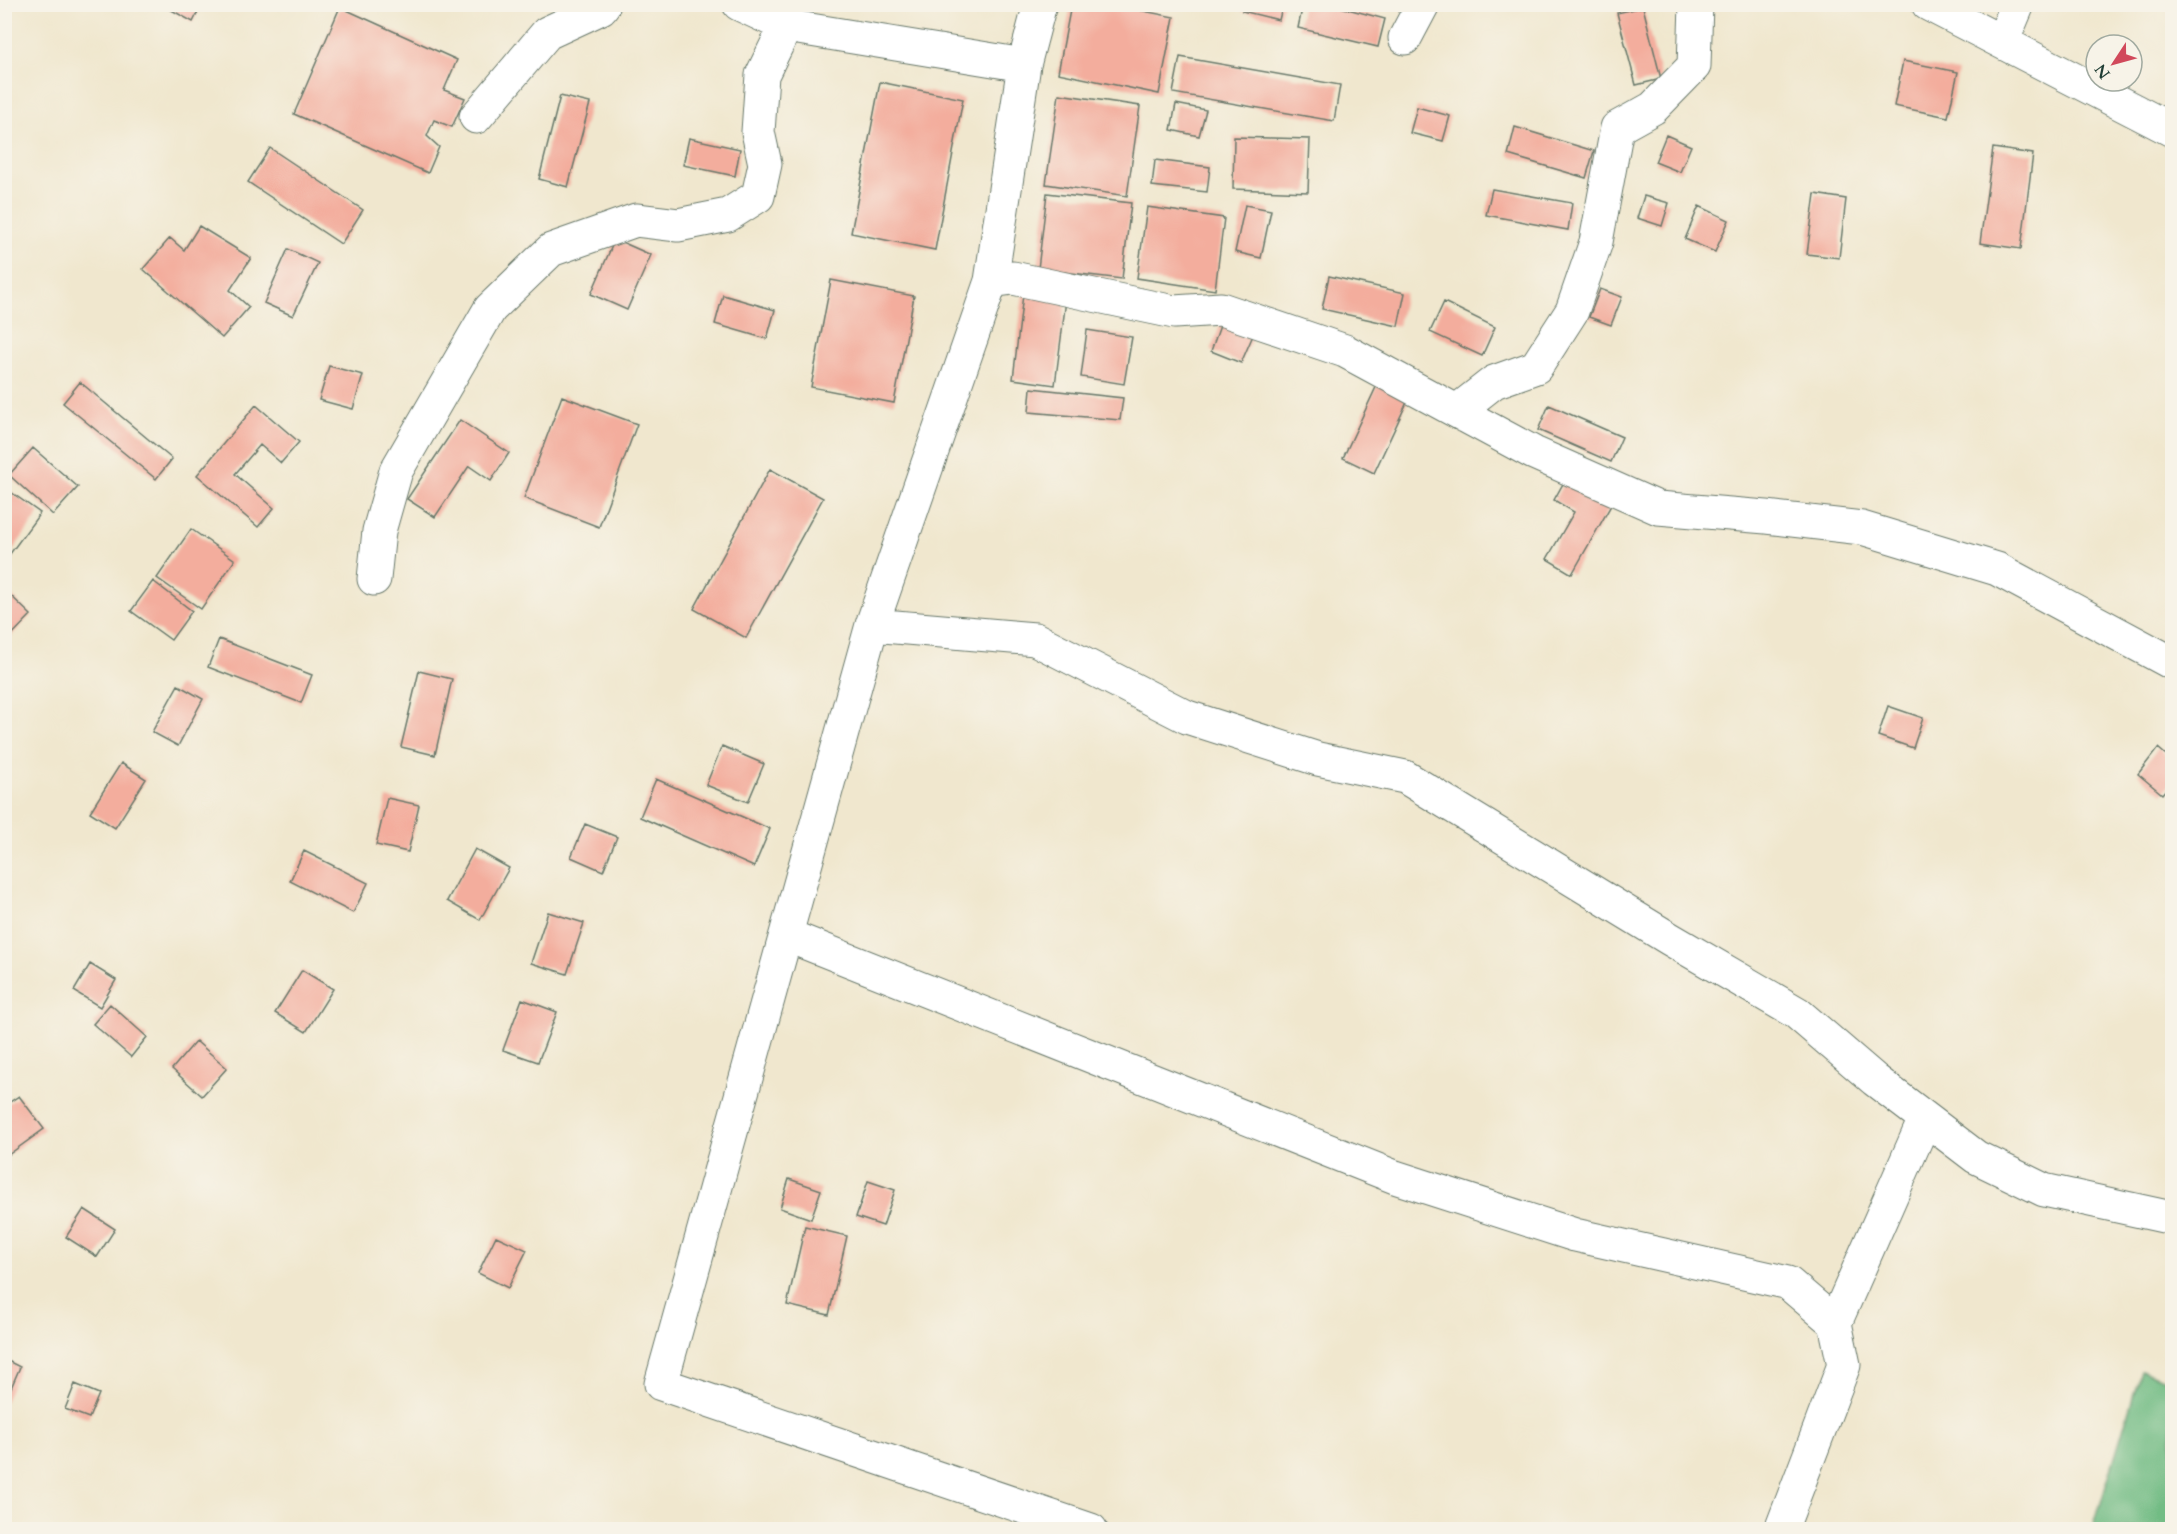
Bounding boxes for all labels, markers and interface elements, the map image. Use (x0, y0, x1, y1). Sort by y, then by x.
north arrow (2084, 33, 2144, 93)
text: N (2090, 59, 2116, 83)

